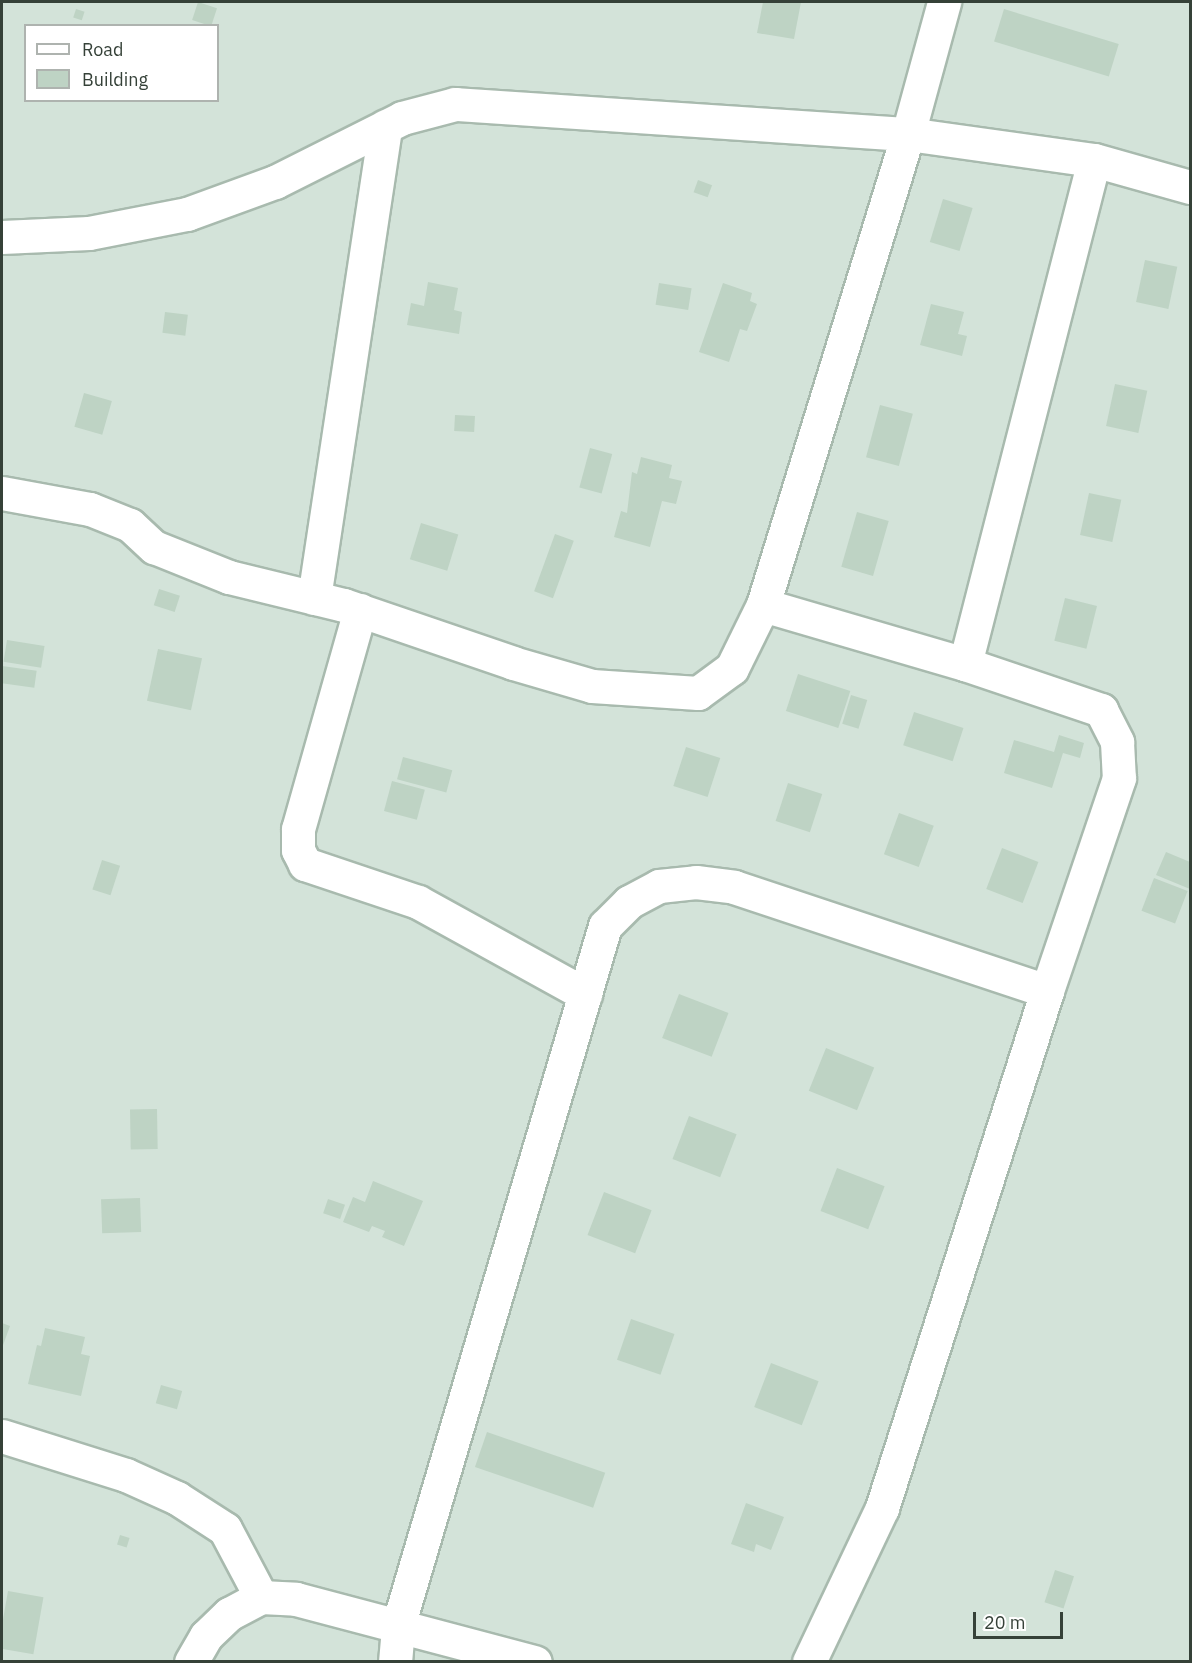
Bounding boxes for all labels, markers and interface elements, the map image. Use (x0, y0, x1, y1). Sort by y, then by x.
legend (24, 24, 219, 102)
text: Road (82, 38, 123, 61)
text: Building (82, 68, 148, 91)
scale bar (976, 1600, 1066, 1638)
text: 20 m (984, 1611, 1026, 1634)

